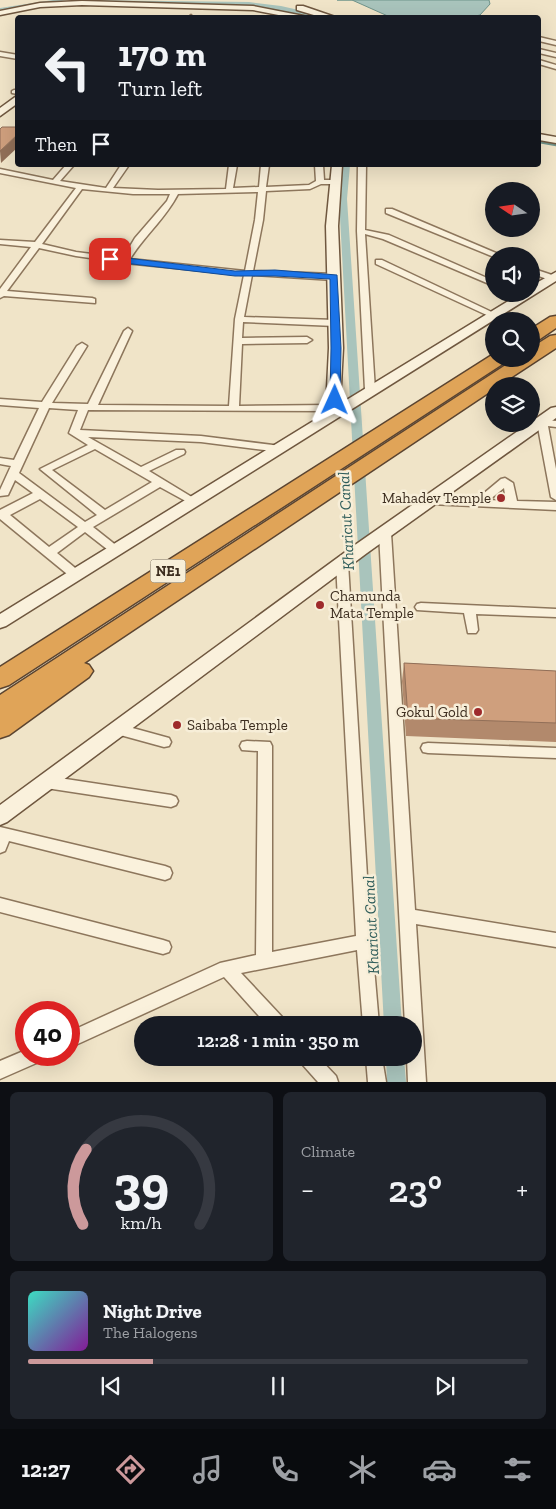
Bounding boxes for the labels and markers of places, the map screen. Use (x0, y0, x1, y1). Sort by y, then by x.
pin (89, 238, 131, 280)
place label: Mahadev Temple (382, 489, 491, 507)
marker: Mahadev Temple (495, 492, 507, 504)
place label: Chamunda Mata Temple (330, 587, 414, 622)
marker: Chamunda Mata Temple (314, 599, 326, 611)
place label: Gokul Gold (396, 703, 469, 721)
marker: Gokul Gold (472, 706, 484, 718)
place label: Saibaba Temple (187, 716, 288, 734)
marker: Saibaba Temple (171, 719, 183, 731)

